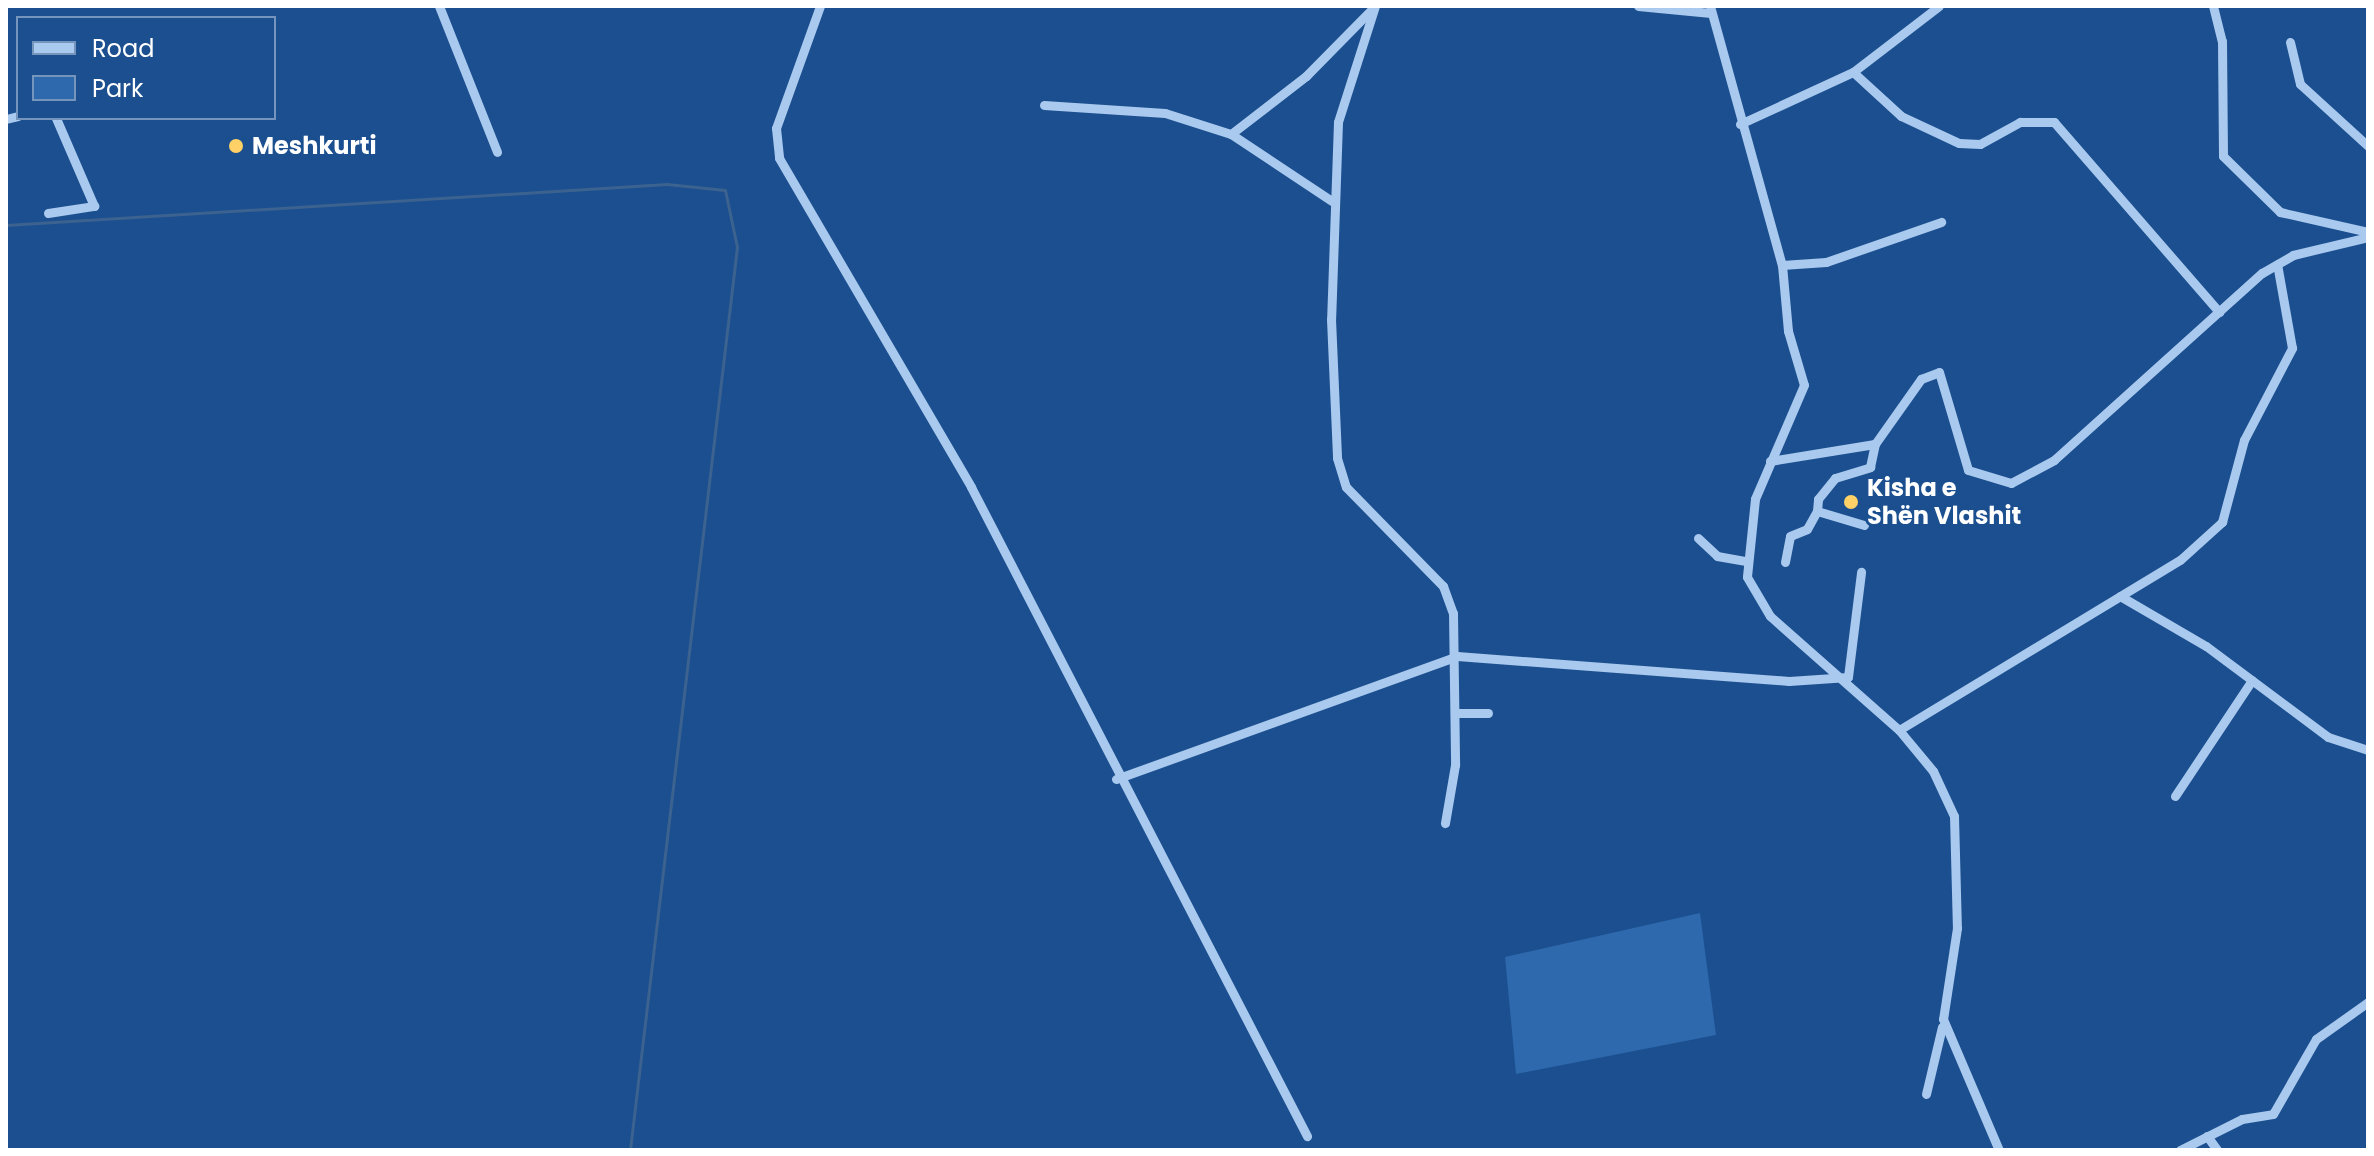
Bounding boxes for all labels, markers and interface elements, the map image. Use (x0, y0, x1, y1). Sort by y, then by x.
legend (16, 16, 276, 120)
text: Road (92, 32, 154, 65)
text: Park (92, 72, 143, 105)
place label: Meshkurti (252, 132, 376, 160)
marker: Meshkurti (227, 137, 245, 155)
place label: Kisha e Shën Vlashit (1867, 474, 2021, 530)
marker: Kisha e Shën Vlashit (1842, 493, 1860, 511)

